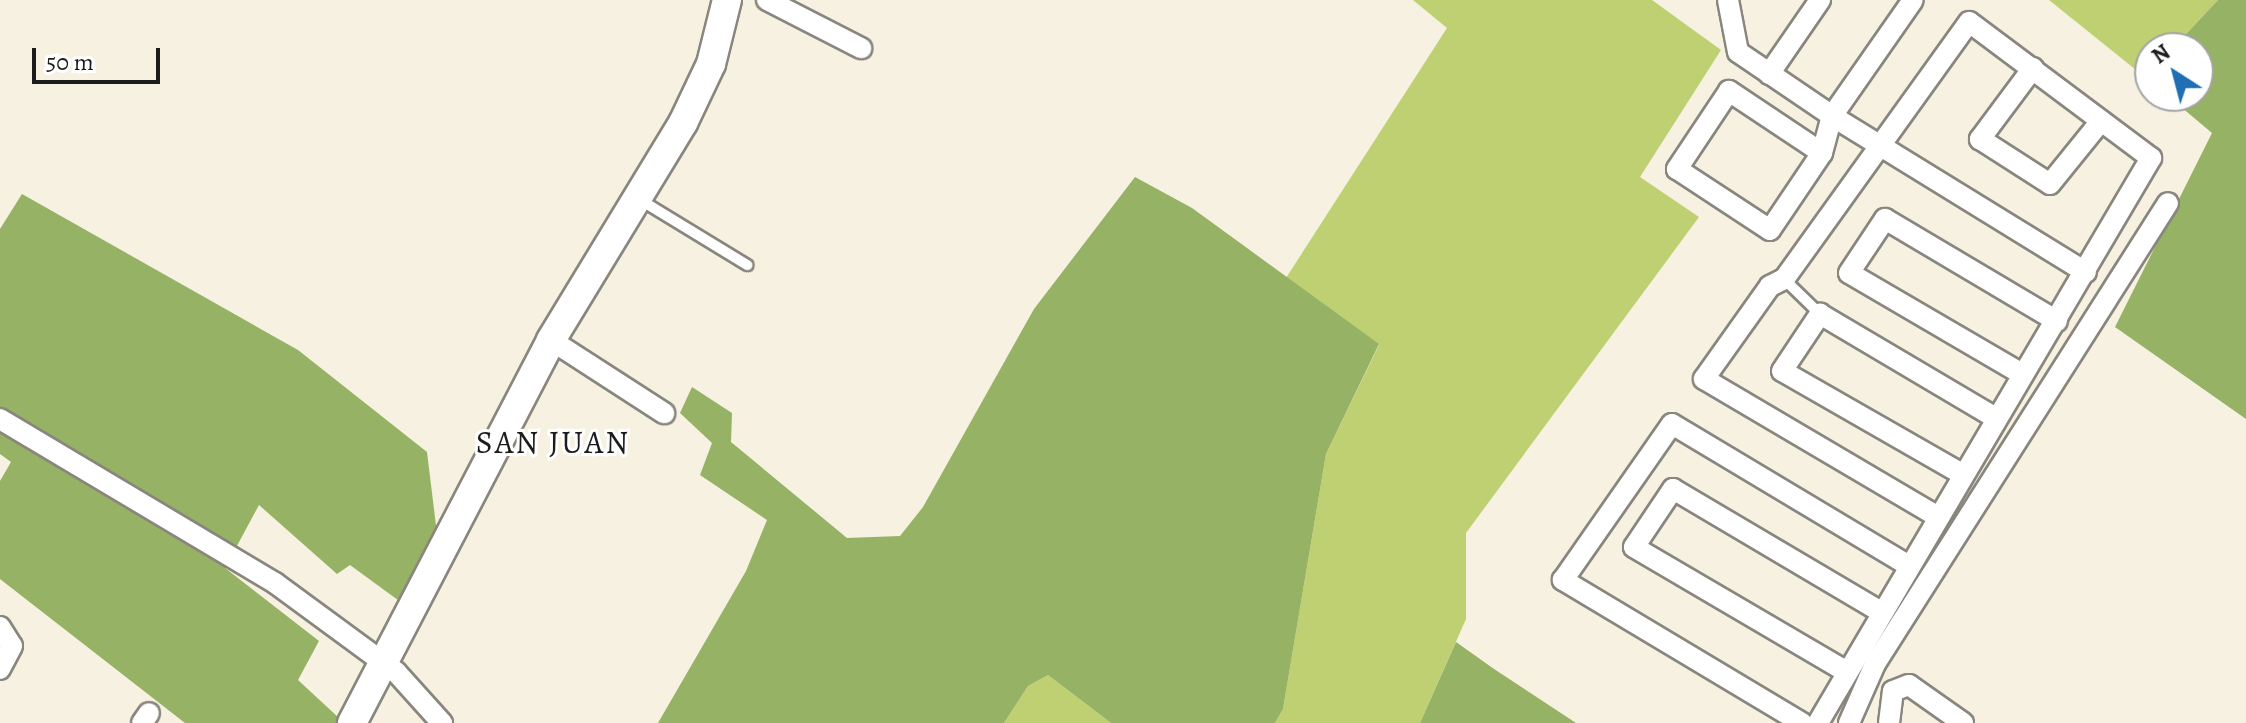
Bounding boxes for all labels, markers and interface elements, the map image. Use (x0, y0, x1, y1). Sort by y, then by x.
scale bar (36, 32, 164, 82)
north arrow (2134, 32, 2214, 112)
text: N (2146, 37, 2176, 71)
text: 50 m (46, 46, 94, 78)
district label: SAN JUAN (476, 423, 630, 461)

